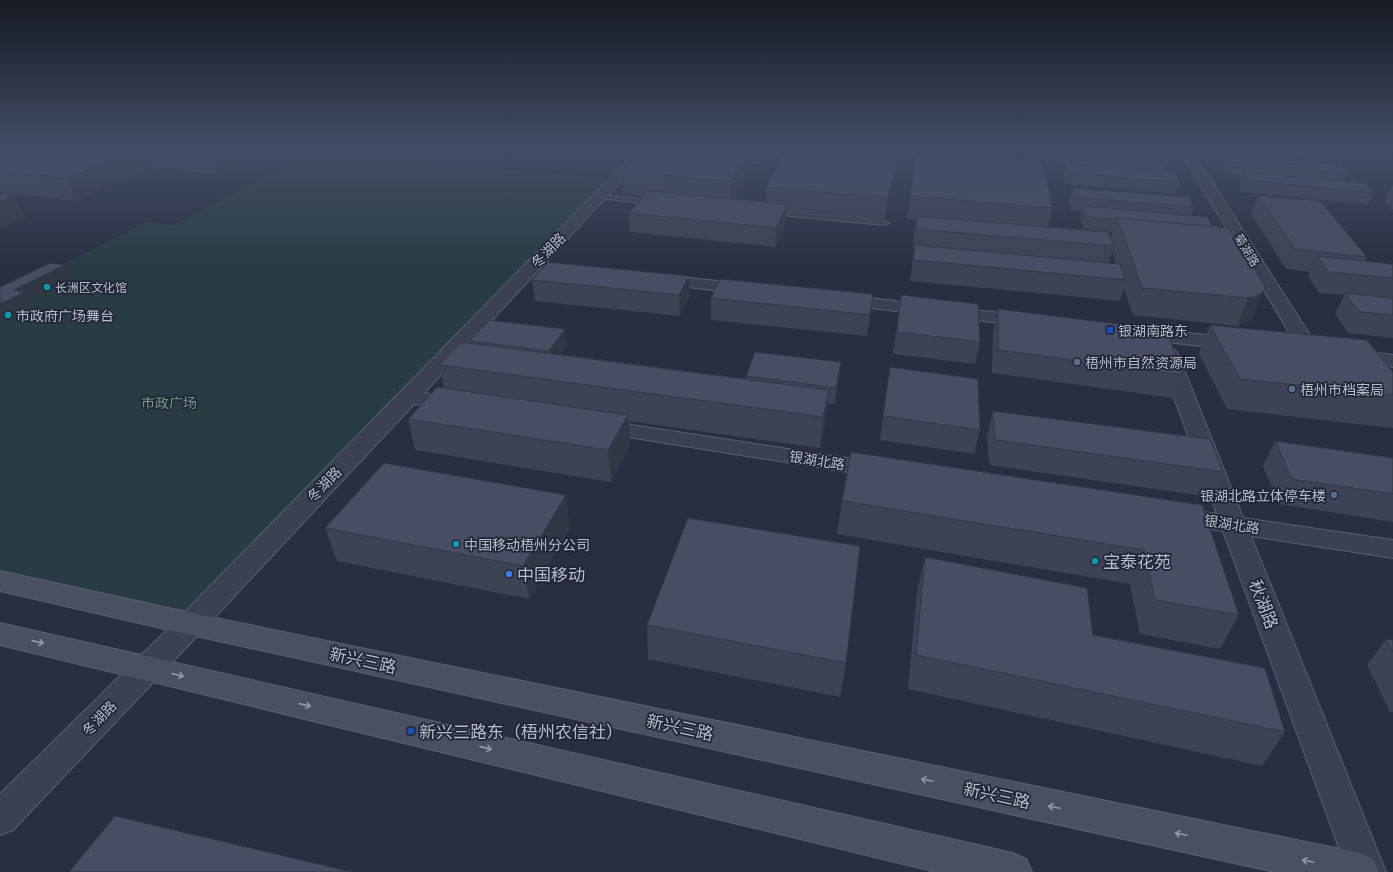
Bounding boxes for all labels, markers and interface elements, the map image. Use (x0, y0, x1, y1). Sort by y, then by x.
street label: 冬湖路 (527, 229, 569, 271)
street label: 菊湖路 (1231, 231, 1263, 269)
place label: 长洲区文化馆 (55, 280, 127, 295)
marker: 长洲区文化馆 (42, 282, 52, 292)
place label: 市政府广场舞台 (16, 307, 114, 324)
marker: 市政府广场舞台 (3, 310, 13, 320)
place label: 银湖南路东 (1118, 322, 1188, 339)
marker: 银湖南路东 (1105, 325, 1115, 335)
place label: 梧州市自然资源局 (1085, 354, 1197, 371)
marker: 梧州市自然资源局 (1072, 357, 1082, 367)
place label: 梧州市档案局 (1300, 381, 1384, 398)
marker: 梧州市档案局 (1287, 384, 1297, 394)
park label: 市政广场 (141, 394, 197, 411)
street label: 银湖北路 (788, 447, 846, 473)
street label: 冬湖路 (303, 463, 345, 505)
place label: 银湖北路立体停车楼 (1200, 487, 1326, 504)
marker: 银湖北路立体停车楼 (1329, 490, 1339, 500)
street label: 银湖北路 (1203, 511, 1261, 537)
place label: 中国移动梧州分公司 (464, 536, 590, 553)
marker: 中国移动梧州分公司 (451, 539, 461, 549)
place label: 宝泰花苑 (1103, 551, 1171, 572)
marker: 宝泰花苑 (1090, 556, 1100, 566)
place label: 中国移动 (517, 564, 585, 585)
marker: 中国移动 (504, 569, 514, 579)
street label: 秋湖路 (1245, 576, 1283, 632)
one-way arrow (31, 639, 44, 647)
street label: 新兴三路 (328, 643, 398, 677)
one-way arrow (171, 672, 184, 680)
street label: 冬湖路 (78, 697, 120, 739)
one-way arrow (298, 702, 311, 710)
street label: 新兴三路 (645, 710, 715, 744)
place label: 新兴三路东（梧州农信社） (419, 721, 623, 742)
marker: 新兴三路东（梧州农信社） (406, 726, 416, 736)
one-way arrow (479, 745, 492, 752)
one-way arrow (920, 775, 933, 783)
street label: 新兴三路 (962, 778, 1032, 812)
one-way arrow (1048, 802, 1061, 810)
one-way arrow (1175, 829, 1188, 837)
one-way arrow (1302, 857, 1315, 865)

